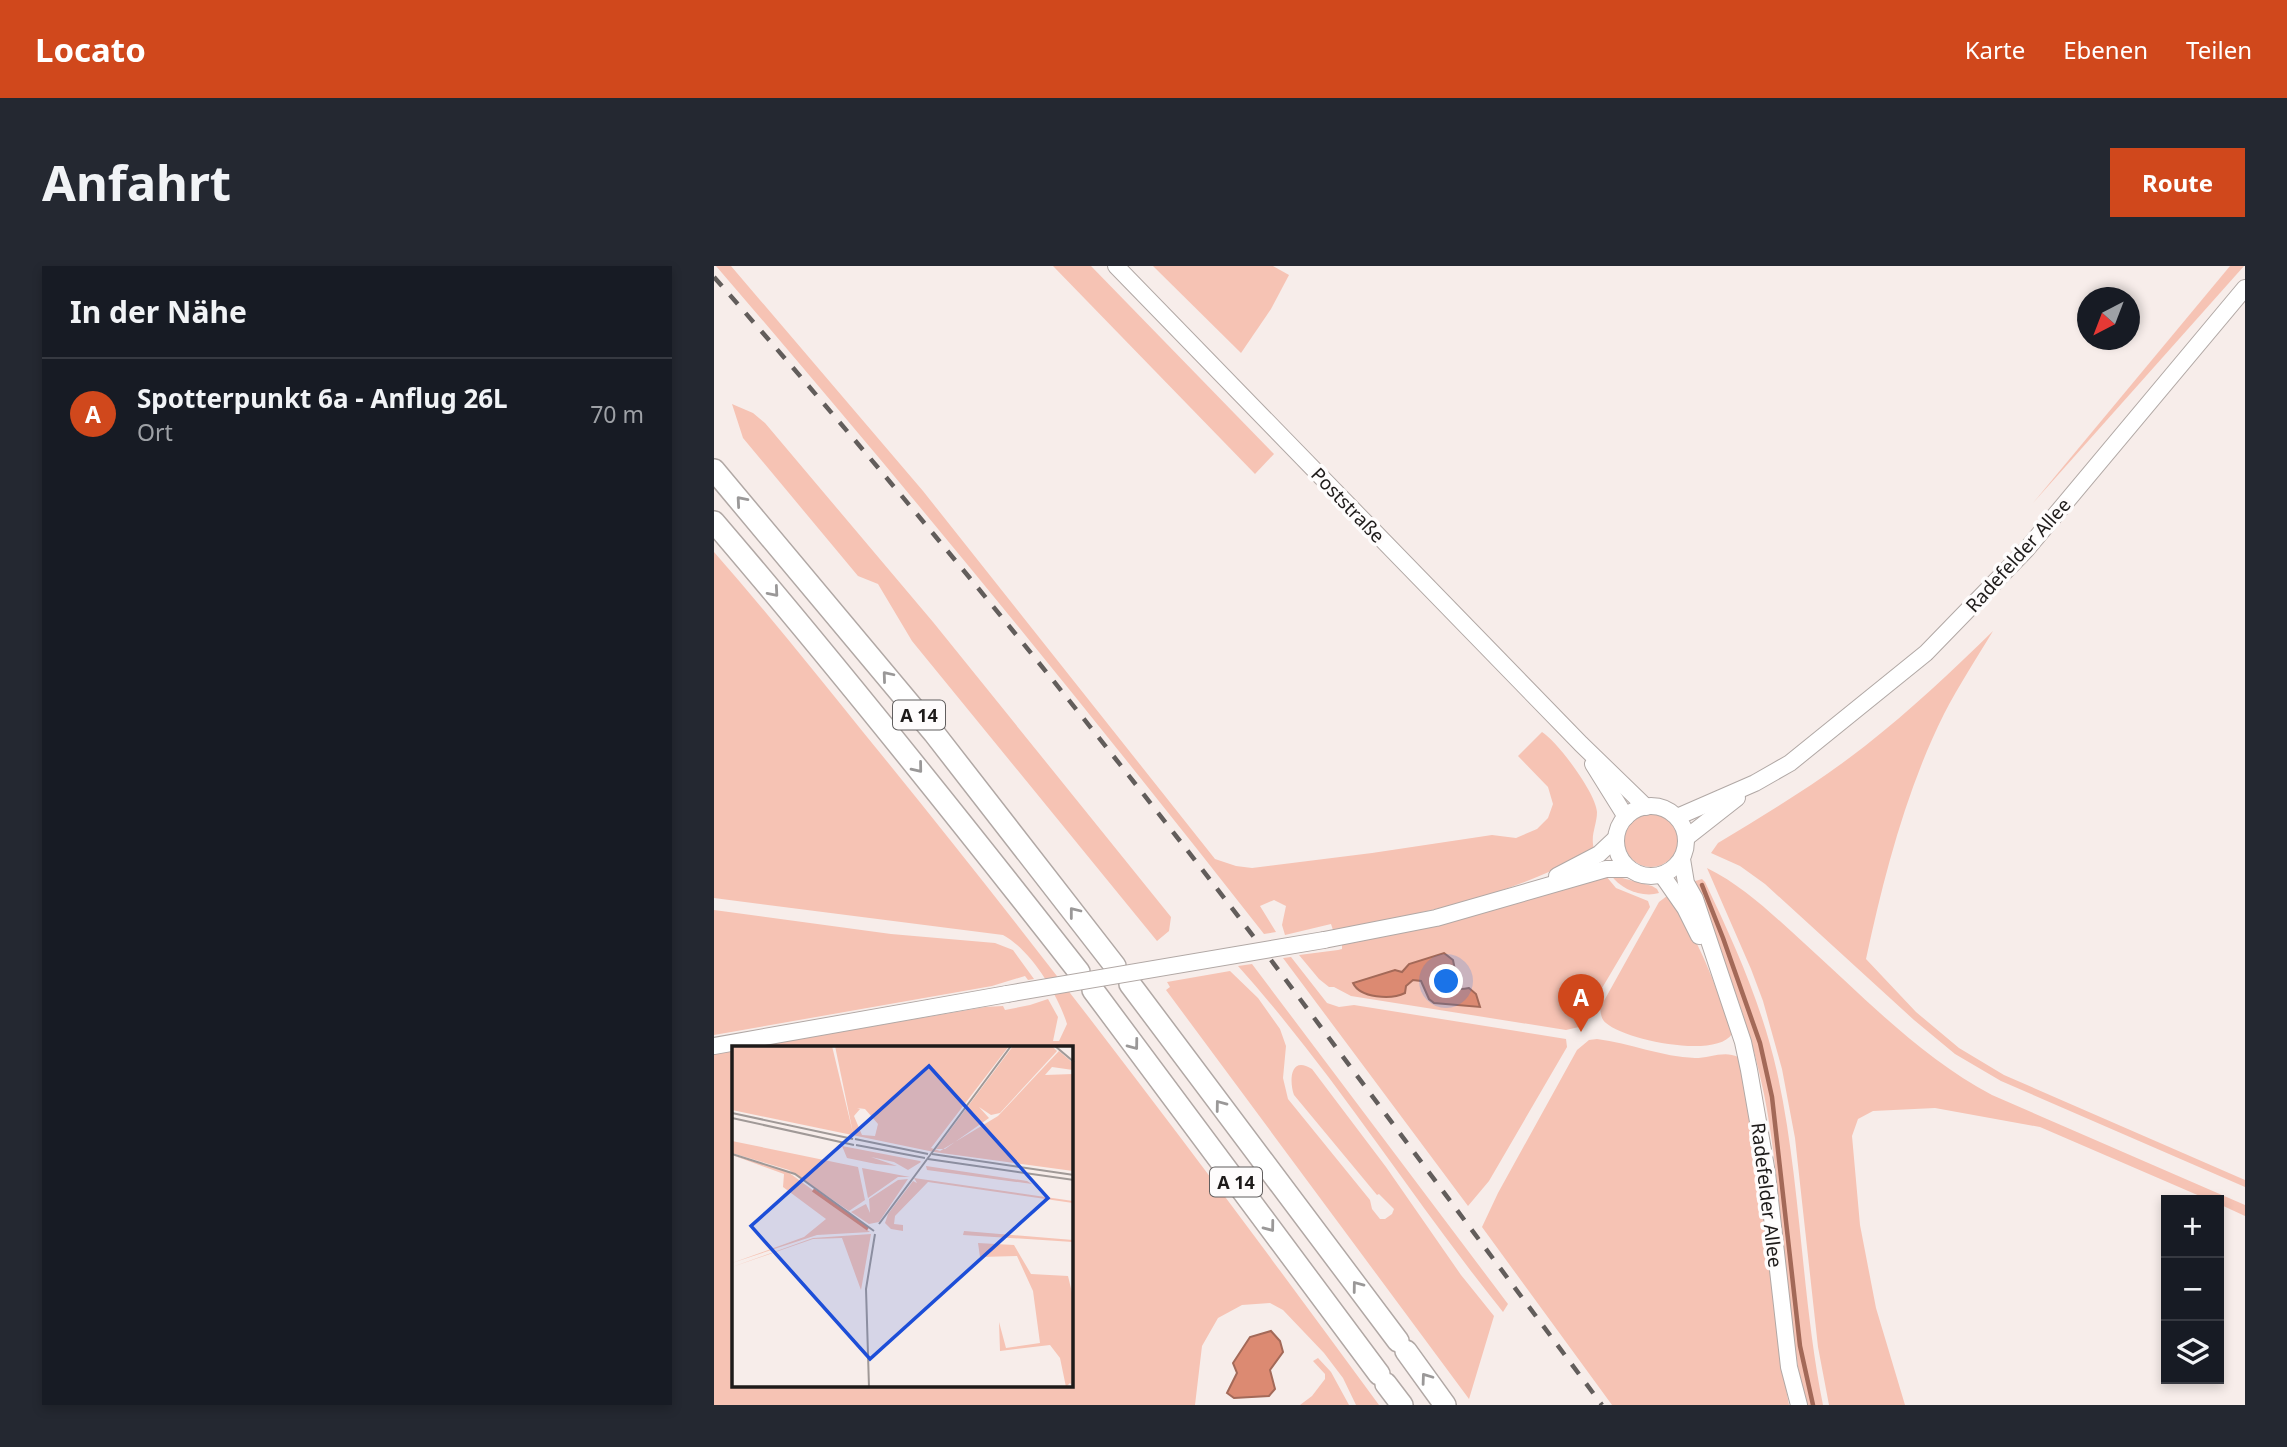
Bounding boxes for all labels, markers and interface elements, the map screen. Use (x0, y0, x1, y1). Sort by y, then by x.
text: Locato (35, 27, 146, 72)
text: Karte (1965, 33, 2025, 66)
text: Ebenen (2063, 33, 2148, 66)
text: Teilen (2186, 33, 2252, 66)
button: Route (2110, 148, 2245, 217)
text: Anfahrt (42, 149, 231, 215)
north arrow (2077, 287, 2140, 350)
text: In der Nähe (70, 291, 247, 332)
text: Spotterpunkt 6a - Anflug 26L (137, 380, 508, 416)
text: A (85, 398, 101, 430)
text: 70 m (590, 398, 644, 430)
text: Ort (137, 416, 173, 448)
street label: Poststraße (1305, 462, 1391, 548)
street label: Radefelder Allee (1960, 492, 2076, 618)
one-way arrow (737, 496, 749, 509)
one-way arrow (766, 584, 778, 597)
one-way arrow (883, 671, 895, 684)
road number: A 14 (893, 700, 945, 729)
one-way arrow (910, 760, 922, 773)
one-way arrow (1069, 907, 1082, 919)
your location (1429, 964, 1463, 998)
pin: A (1558, 974, 1604, 1032)
one-way arrow (1126, 1037, 1138, 1050)
inset map (732, 1046, 1073, 1388)
one-way arrow (1216, 1100, 1229, 1112)
street label: Radefelder Allee (1745, 1121, 1789, 1269)
road number: A 14 (1210, 1168, 1262, 1197)
map controls (2161, 1195, 2224, 1384)
button: + (2161, 1195, 2224, 1258)
one-way arrow (1262, 1219, 1275, 1232)
button: − (2161, 1258, 2224, 1321)
one-way arrow (1353, 1281, 1366, 1294)
button: layers (2161, 1321, 2224, 1384)
one-way arrow (1421, 1373, 1434, 1386)

